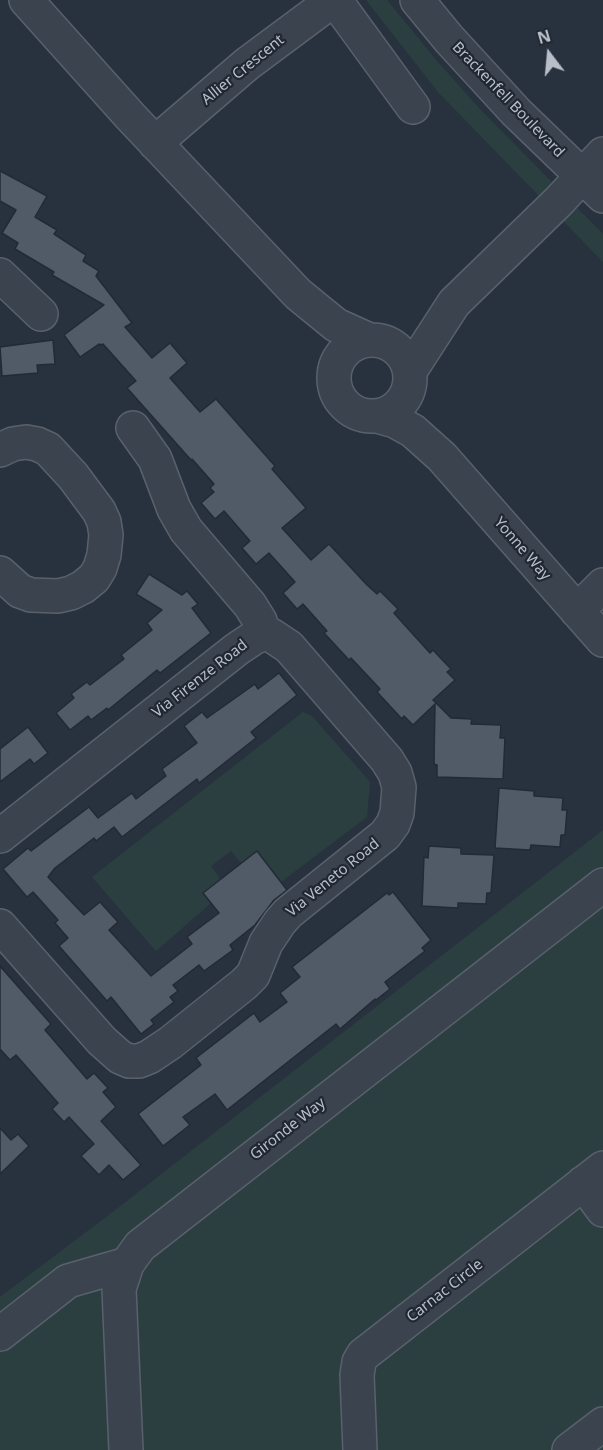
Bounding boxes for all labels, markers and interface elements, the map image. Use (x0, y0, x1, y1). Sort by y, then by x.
north arrow (519, 24, 579, 84)
text: N (535, 24, 553, 49)
street label: Allier Crescent (198, 31, 288, 109)
street label: Brackenfell Boulevard (448, 39, 568, 161)
street label: Yonne Way (490, 514, 554, 584)
street label: Via Firenze Road (149, 636, 251, 722)
street label: Via Veneto Road (283, 835, 383, 921)
street label: Gironde Way (247, 1094, 329, 1164)
street label: Carnac Circle (403, 1256, 487, 1326)

